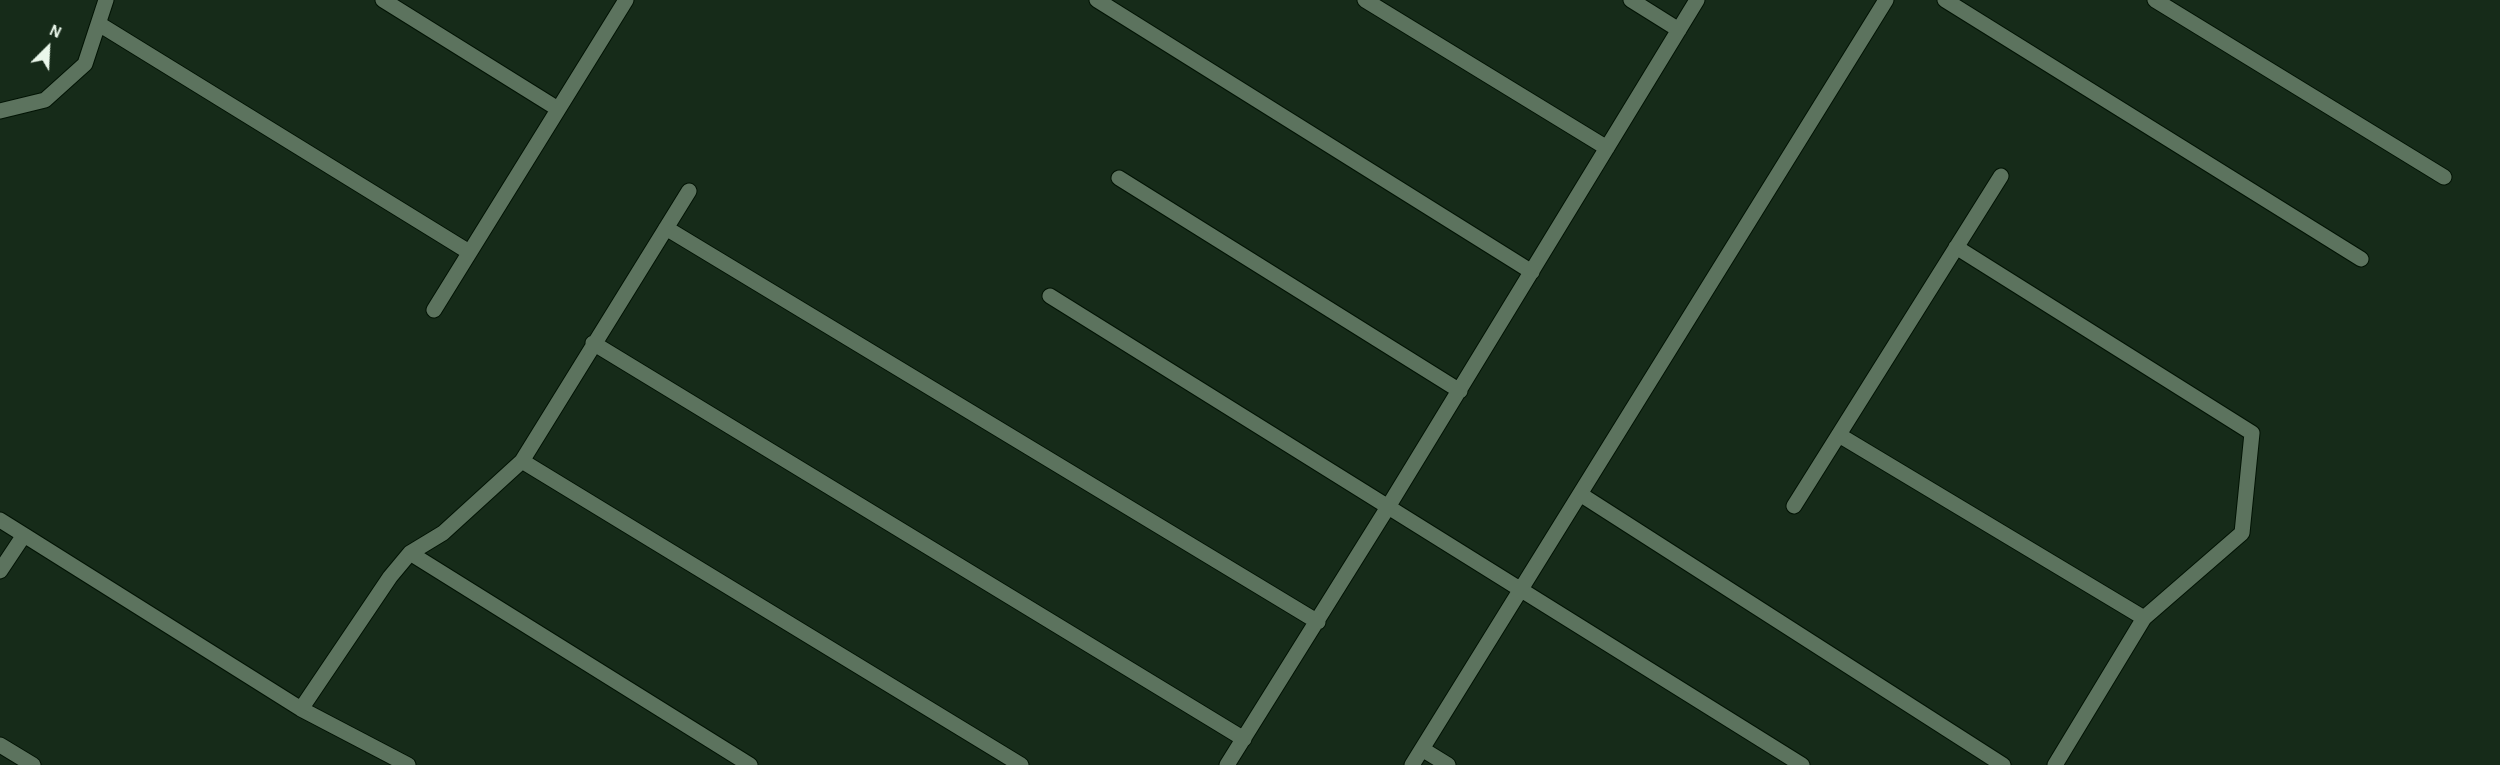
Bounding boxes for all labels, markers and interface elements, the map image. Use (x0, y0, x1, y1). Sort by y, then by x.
north arrow (18, 18, 78, 78)
text: N (47, 22, 64, 41)

